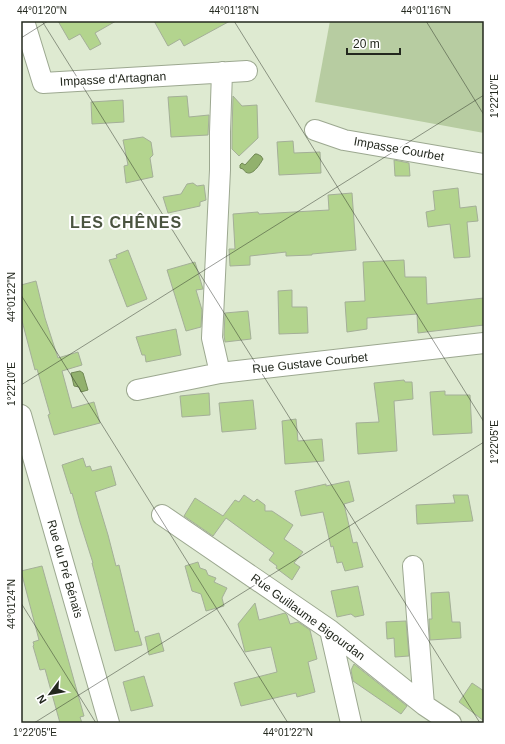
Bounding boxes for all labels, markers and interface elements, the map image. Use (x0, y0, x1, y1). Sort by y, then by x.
text: 44°01'20"N (17, 5, 67, 16)
text: 44°01'18"N (209, 5, 259, 16)
text: 44°01'16"N (401, 5, 451, 16)
scale bar (347, 30, 400, 56)
text: 20 m (353, 37, 380, 51)
street label: Impasse d'Artagnan (60, 69, 166, 89)
text: 1°22'10"E (489, 74, 500, 118)
street label: Impasse Courbet (353, 134, 446, 164)
district label: LES CHÊNES (70, 213, 182, 231)
text: 44°01'22"N (6, 272, 17, 322)
street label: Rue Gustave Courbet (252, 350, 369, 376)
text: 1°22'10"E (6, 362, 17, 406)
text: 1°22'05"E (489, 420, 500, 464)
street label: Rue du Pré Bénaïs (44, 518, 86, 620)
street label: Rue Guillaume Bigourdan (248, 571, 368, 663)
text: 44°01'24"N (6, 579, 17, 629)
north arrow (30, 674, 70, 714)
text: N (34, 693, 49, 706)
text: 1°22'05"E (13, 727, 57, 738)
text: 44°01'22"N (263, 727, 313, 738)

